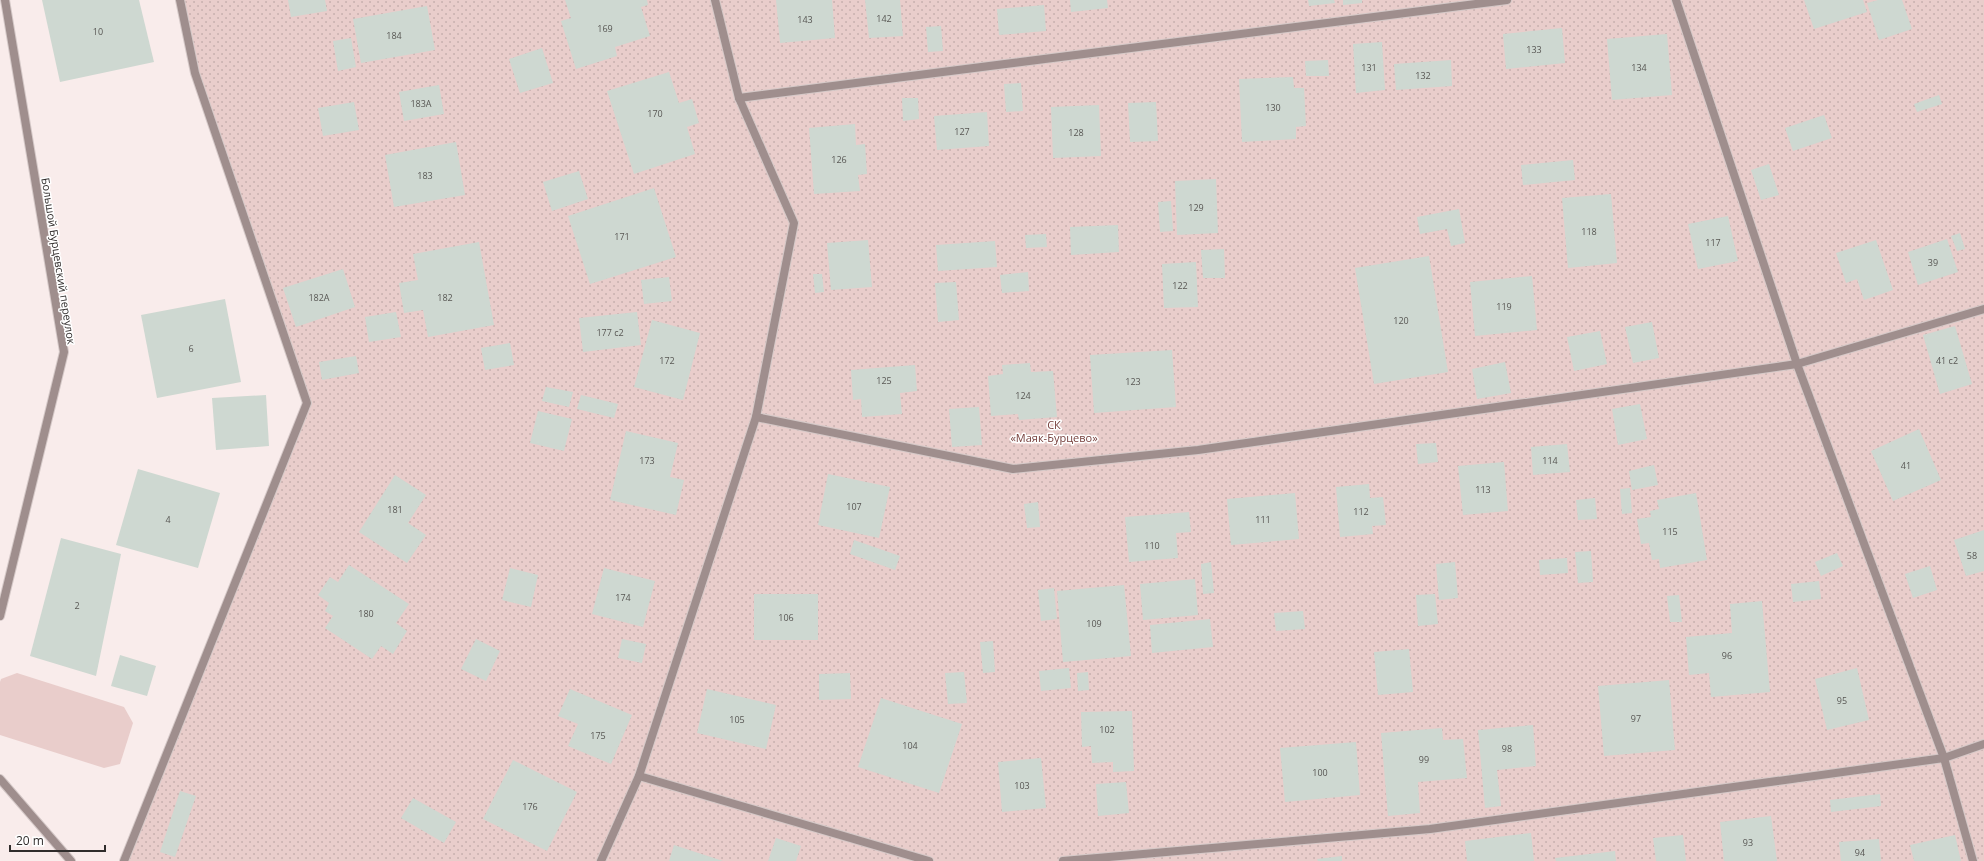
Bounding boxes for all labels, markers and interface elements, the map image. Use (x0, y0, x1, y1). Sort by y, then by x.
house number: 142 (876, 12, 892, 25)
house number: 143 (797, 13, 813, 26)
house number: 169 (597, 22, 613, 35)
house number: 10 (93, 25, 103, 38)
house number: 184 (386, 29, 402, 42)
house number: 133 (1526, 43, 1542, 56)
house number: 131 (1361, 61, 1377, 74)
house number: 134 (1631, 61, 1647, 74)
house number: 132 (1415, 69, 1431, 82)
house number: 183А (410, 97, 432, 110)
house number: 130 (1265, 101, 1281, 114)
house number: 170 (647, 107, 663, 120)
house number: 127 (954, 125, 970, 138)
house number: 128 (1068, 126, 1084, 139)
house number: 126 (831, 153, 847, 166)
house number: 183 (417, 169, 433, 182)
street label: Большой Бурцевский переулок (38, 177, 80, 346)
house number: 129 (1188, 201, 1204, 214)
house number: 118 (1581, 225, 1597, 238)
house number: 171 (614, 230, 630, 243)
house number: 117 (1705, 236, 1721, 249)
house number: 39 (1928, 256, 1938, 269)
house number: 122 (1172, 279, 1188, 292)
house number: 182А (308, 291, 330, 304)
house number: 182 (437, 291, 453, 304)
house number: 119 (1496, 300, 1512, 313)
house number: 120 (1393, 314, 1409, 327)
house number: 177 с2 (596, 326, 624, 339)
house number: 6 (188, 342, 194, 355)
house number: 172 (659, 354, 675, 367)
house number: 41 с2 (1936, 354, 1958, 367)
house number: 125 (876, 374, 892, 387)
house number: 123 (1125, 375, 1141, 388)
house number: 124 (1015, 389, 1031, 402)
park label: СК «Маяк-Бурцево» (1010, 417, 1098, 445)
house number: 173 (639, 454, 655, 467)
house number: 114 (1542, 454, 1558, 467)
house number: 41 (1901, 459, 1911, 472)
house number: 113 (1475, 483, 1491, 496)
house number: 107 (846, 500, 862, 513)
house number: 181 (387, 503, 403, 516)
house number: 112 (1353, 505, 1369, 518)
house number: 4 (165, 513, 171, 526)
house number: 111 (1255, 513, 1271, 526)
house number: 115 (1662, 525, 1678, 538)
house number: 110 (1144, 539, 1160, 552)
house number: 58 (1967, 549, 1977, 562)
house number: 174 (615, 591, 631, 604)
house number: 2 (74, 599, 80, 612)
house number: 180 (358, 607, 374, 620)
house number: 106 (778, 611, 794, 624)
house number: 109 (1086, 617, 1102, 630)
house number: 96 (1722, 649, 1732, 662)
house number: 95 (1837, 694, 1847, 707)
house number: 97 (1631, 712, 1641, 725)
house number: 105 (729, 713, 745, 726)
house number: 102 (1099, 723, 1115, 736)
house number: 175 (590, 729, 606, 742)
house number: 104 (902, 739, 918, 752)
house number: 98 (1502, 742, 1512, 755)
house number: 99 (1419, 753, 1429, 766)
house number: 100 (1312, 766, 1328, 779)
house number: 103 (1014, 779, 1030, 792)
house number: 176 (522, 800, 538, 813)
scale bar (10, 827, 105, 853)
text: 20 m (16, 832, 44, 849)
house number: 93 (1743, 836, 1753, 849)
house number: 94 (1855, 846, 1865, 859)

